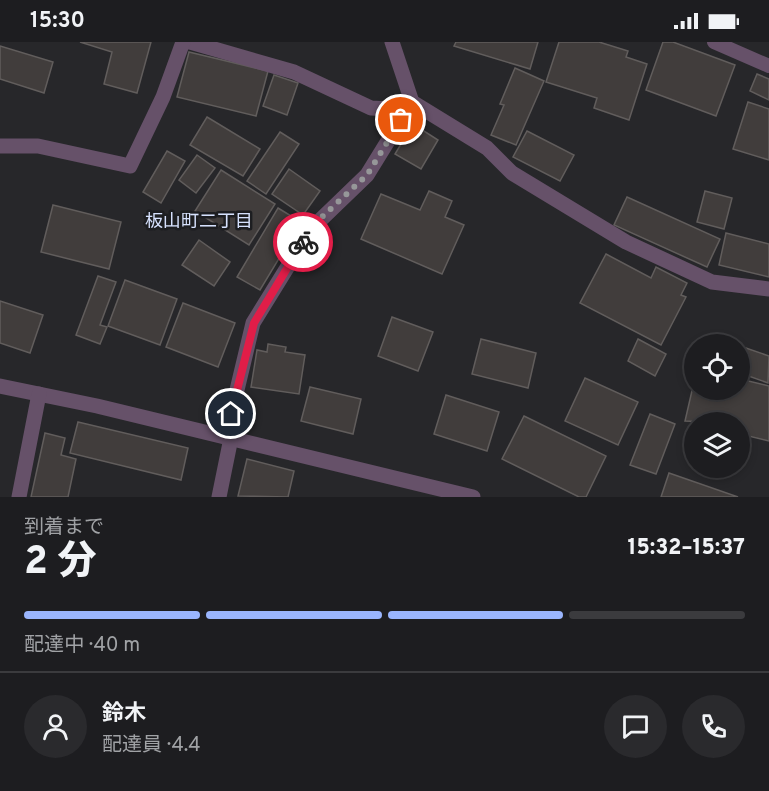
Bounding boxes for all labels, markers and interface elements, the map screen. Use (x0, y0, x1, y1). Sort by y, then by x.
text: 15:30 (30, 8, 85, 35)
pin (375, 94, 426, 145)
icon: bag (384, 103, 417, 136)
district label: 板山町二丁目 (145, 211, 253, 234)
courier (273, 212, 333, 272)
icon: bike (287, 226, 320, 259)
map controls (684, 334, 750, 478)
button: locate (684, 334, 750, 400)
pin (205, 388, 256, 439)
icon: home (214, 397, 247, 430)
button: layers (684, 412, 750, 478)
text: 到着まで (24, 515, 104, 541)
text: 15:32–15:37 (627, 535, 745, 562)
text: 2 分 (24, 539, 97, 588)
text: 配達中 · 40 m (24, 633, 140, 659)
button: person (24, 695, 87, 758)
button: chat (604, 695, 667, 758)
button: phone (682, 695, 745, 758)
text: 鈴木 (102, 701, 146, 728)
text: 配達員 · 4.4 (102, 733, 201, 759)

